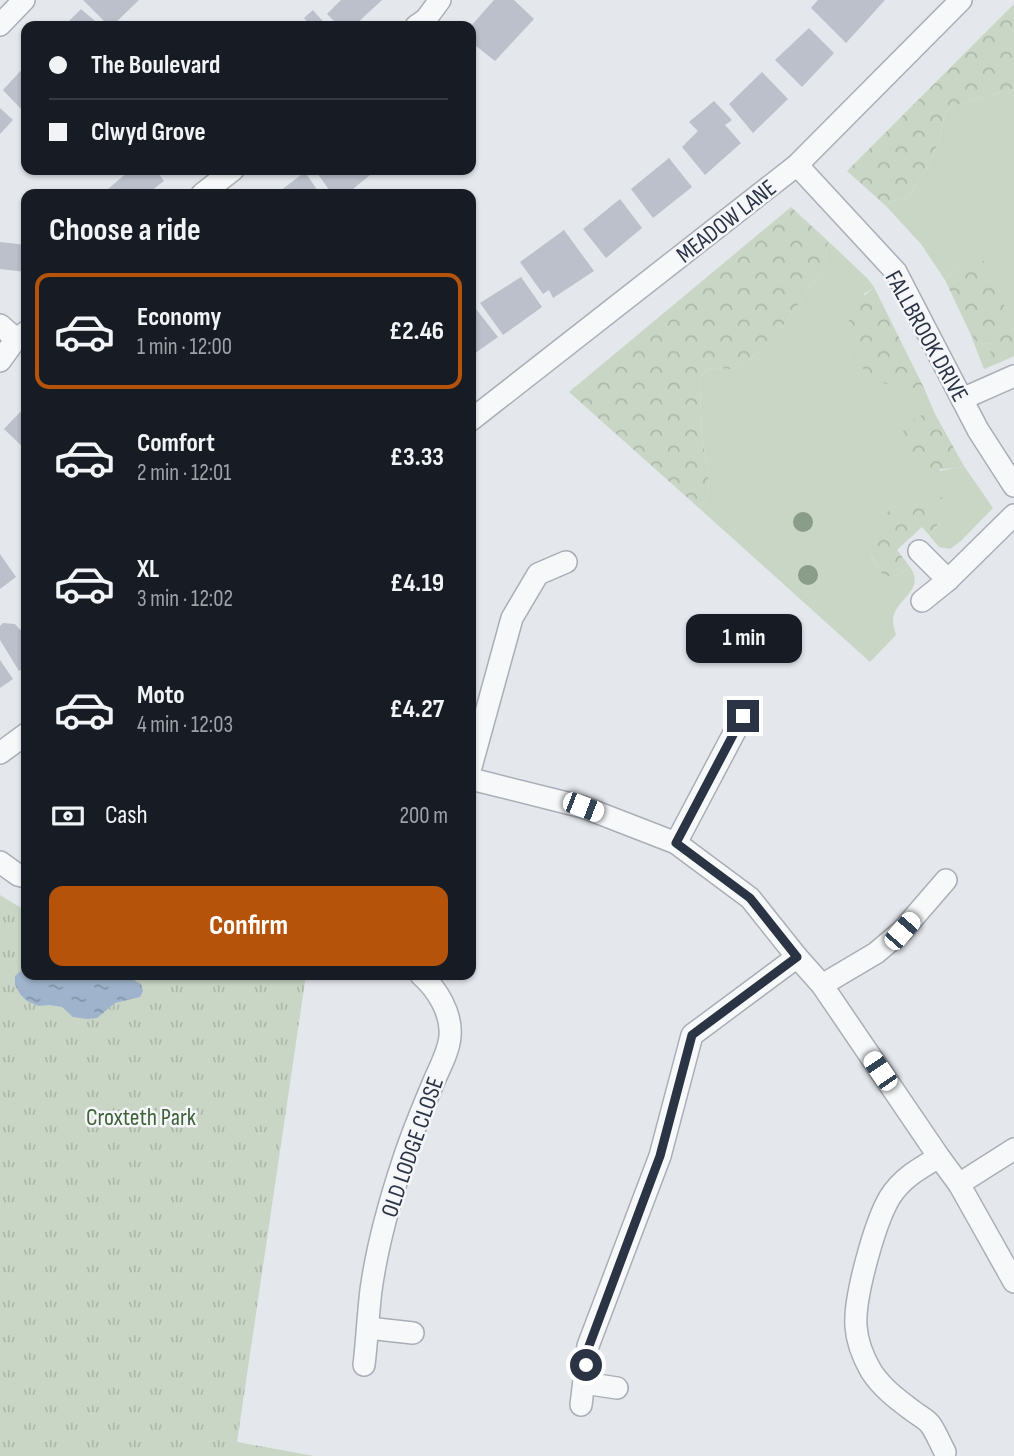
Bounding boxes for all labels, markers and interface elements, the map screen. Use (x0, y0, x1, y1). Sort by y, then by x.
text: The Boulevard (91, 50, 220, 81)
text: Clwyd Grove (91, 117, 206, 148)
street label: MEADOW LANE (671, 173, 782, 269)
text: Choose a ride (49, 211, 201, 250)
street label: FALLBROOK DRIVE (879, 266, 974, 407)
icon: car (53, 300, 116, 363)
text: Economy (137, 302, 221, 333)
text: £2.46 (389, 316, 444, 347)
text: 1 min · 12:00 (137, 333, 232, 361)
icon: car (53, 426, 116, 489)
text: Comfort (137, 428, 215, 459)
text: £3.33 (390, 442, 444, 473)
text: 2 min · 12:01 (137, 459, 231, 487)
icon: car (53, 552, 116, 615)
text: XL (137, 554, 159, 585)
text: £4.19 (390, 568, 444, 599)
text: 3 min · 12:02 (137, 585, 233, 613)
callout: 1 min (685, 614, 801, 664)
text: 1 min (723, 624, 765, 652)
icon: car (53, 678, 116, 741)
text: Moto (137, 680, 185, 711)
text: £4.27 (390, 694, 444, 725)
route end (727, 700, 759, 732)
text: 4 min · 12:03 (137, 711, 233, 739)
car (560, 790, 607, 824)
icon: cash (49, 797, 87, 835)
text: Cash (105, 800, 148, 831)
text: 200 m (400, 802, 448, 830)
button: Confirm (49, 886, 448, 966)
car (881, 908, 924, 954)
car (860, 1048, 901, 1094)
street label: OLD LODGE CLOSE (375, 1073, 450, 1221)
park label: Croxteth Park (86, 1103, 196, 1132)
route start (570, 1349, 602, 1381)

